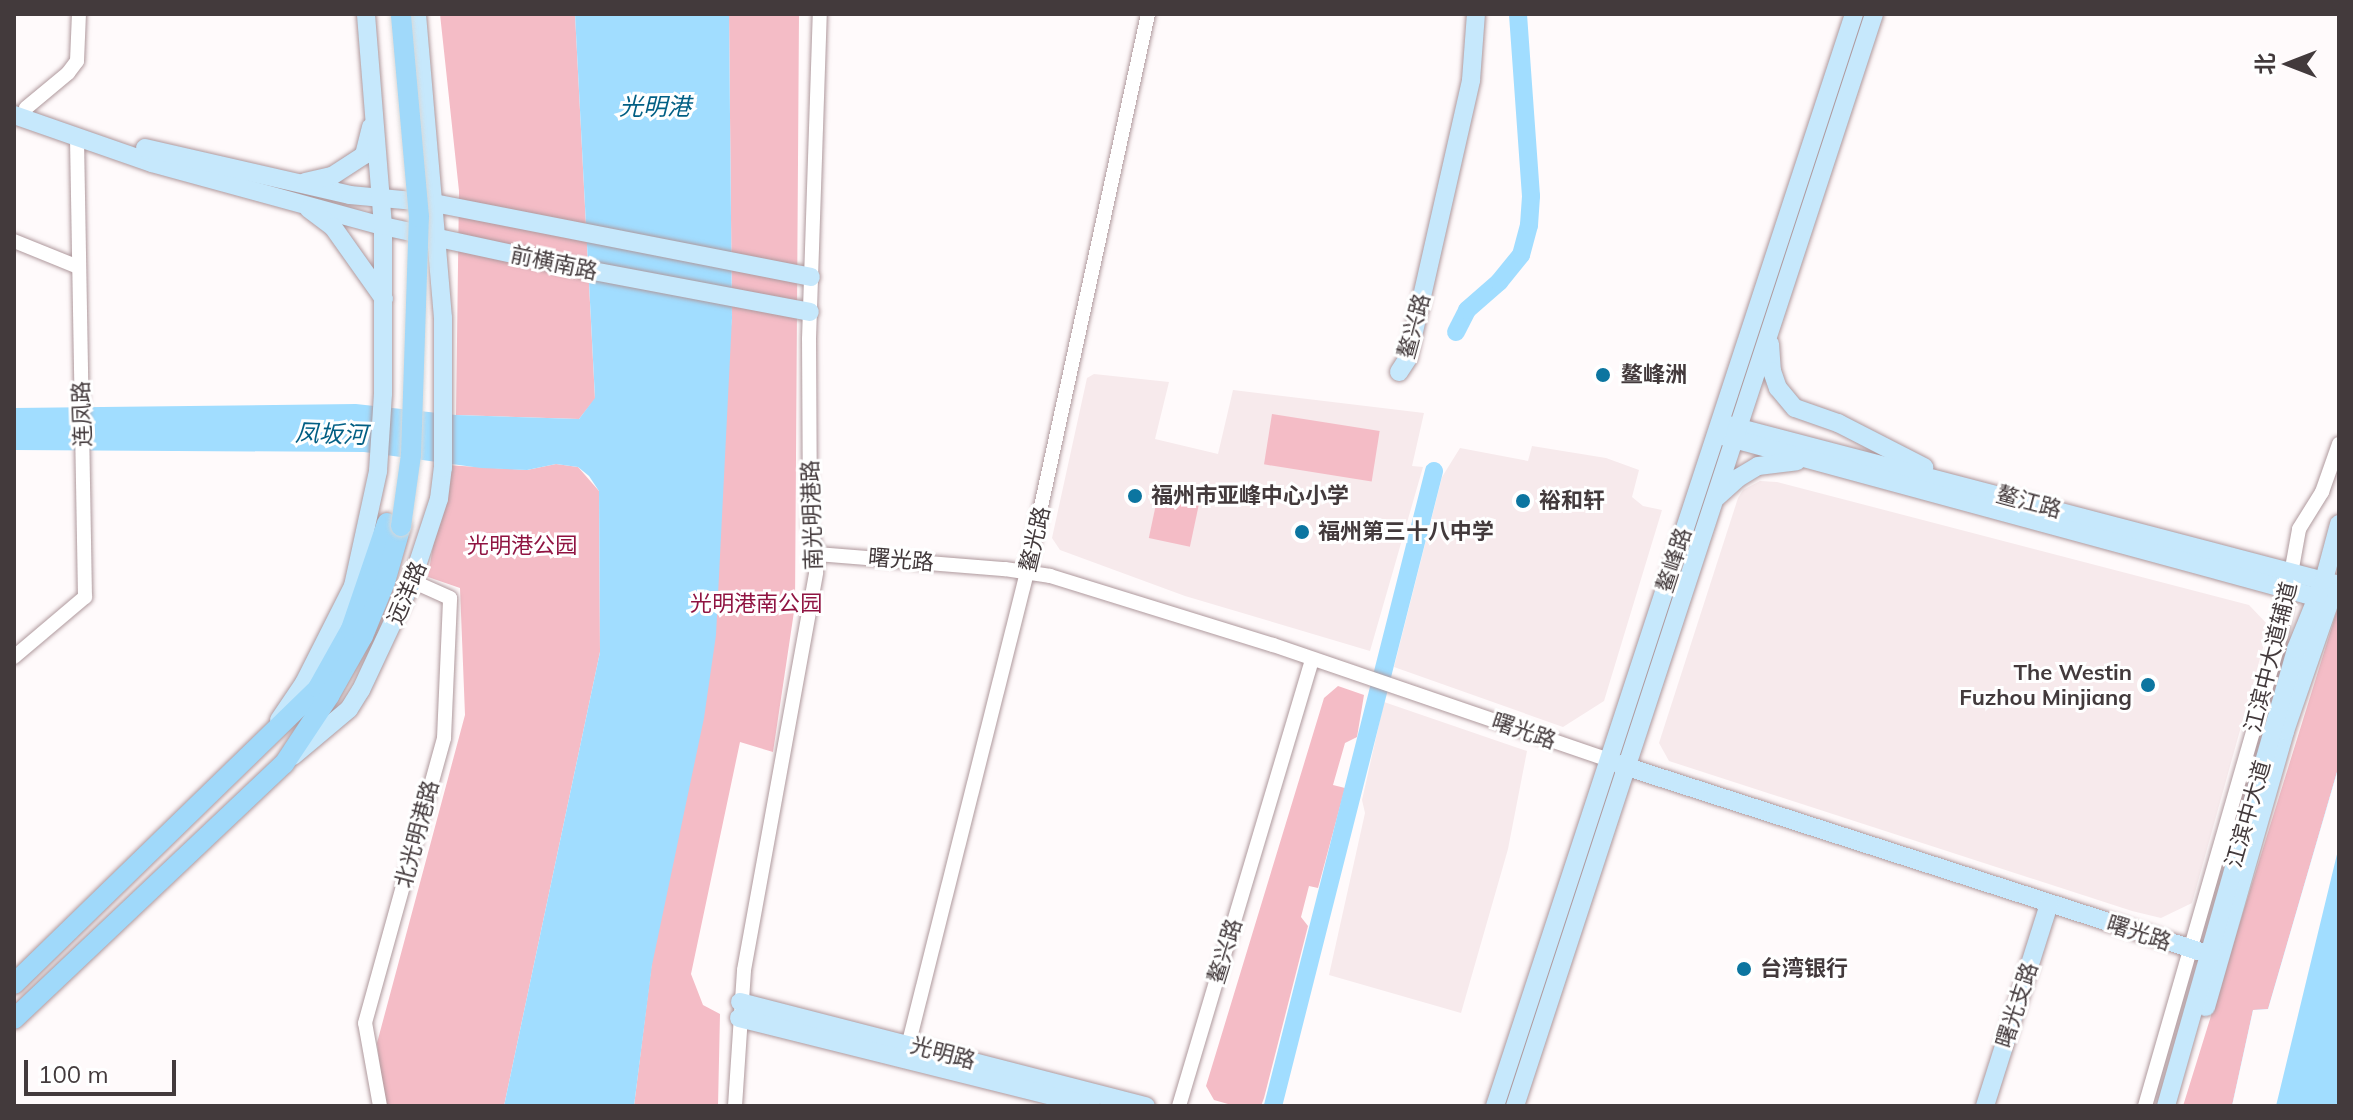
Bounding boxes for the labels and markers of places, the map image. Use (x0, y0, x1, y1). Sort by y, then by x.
place label: 鳌峰洲 (1621, 362, 1687, 388)
marker: 鳌峰洲 (1592, 364, 1614, 386)
place label: 福州市亚峰中心小学 (1151, 483, 1349, 509)
marker: 福州市亚峰中心小学 (1126, 487, 1144, 505)
place label: 裕和轩 (1539, 488, 1605, 514)
marker: 裕和轩 (1514, 492, 1532, 510)
place label: 福州第三十八中学 (1318, 519, 1494, 545)
marker: 福州第三十八中学 (1293, 523, 1311, 541)
place label: The Westin Fuzhou Minjiang (1959, 659, 2132, 710)
marker: The Westin Fuzhou Minjiang (2139, 676, 2157, 694)
place label: 台湾银行 (1760, 956, 1848, 982)
marker: 台湾银行 (1735, 960, 1753, 978)

